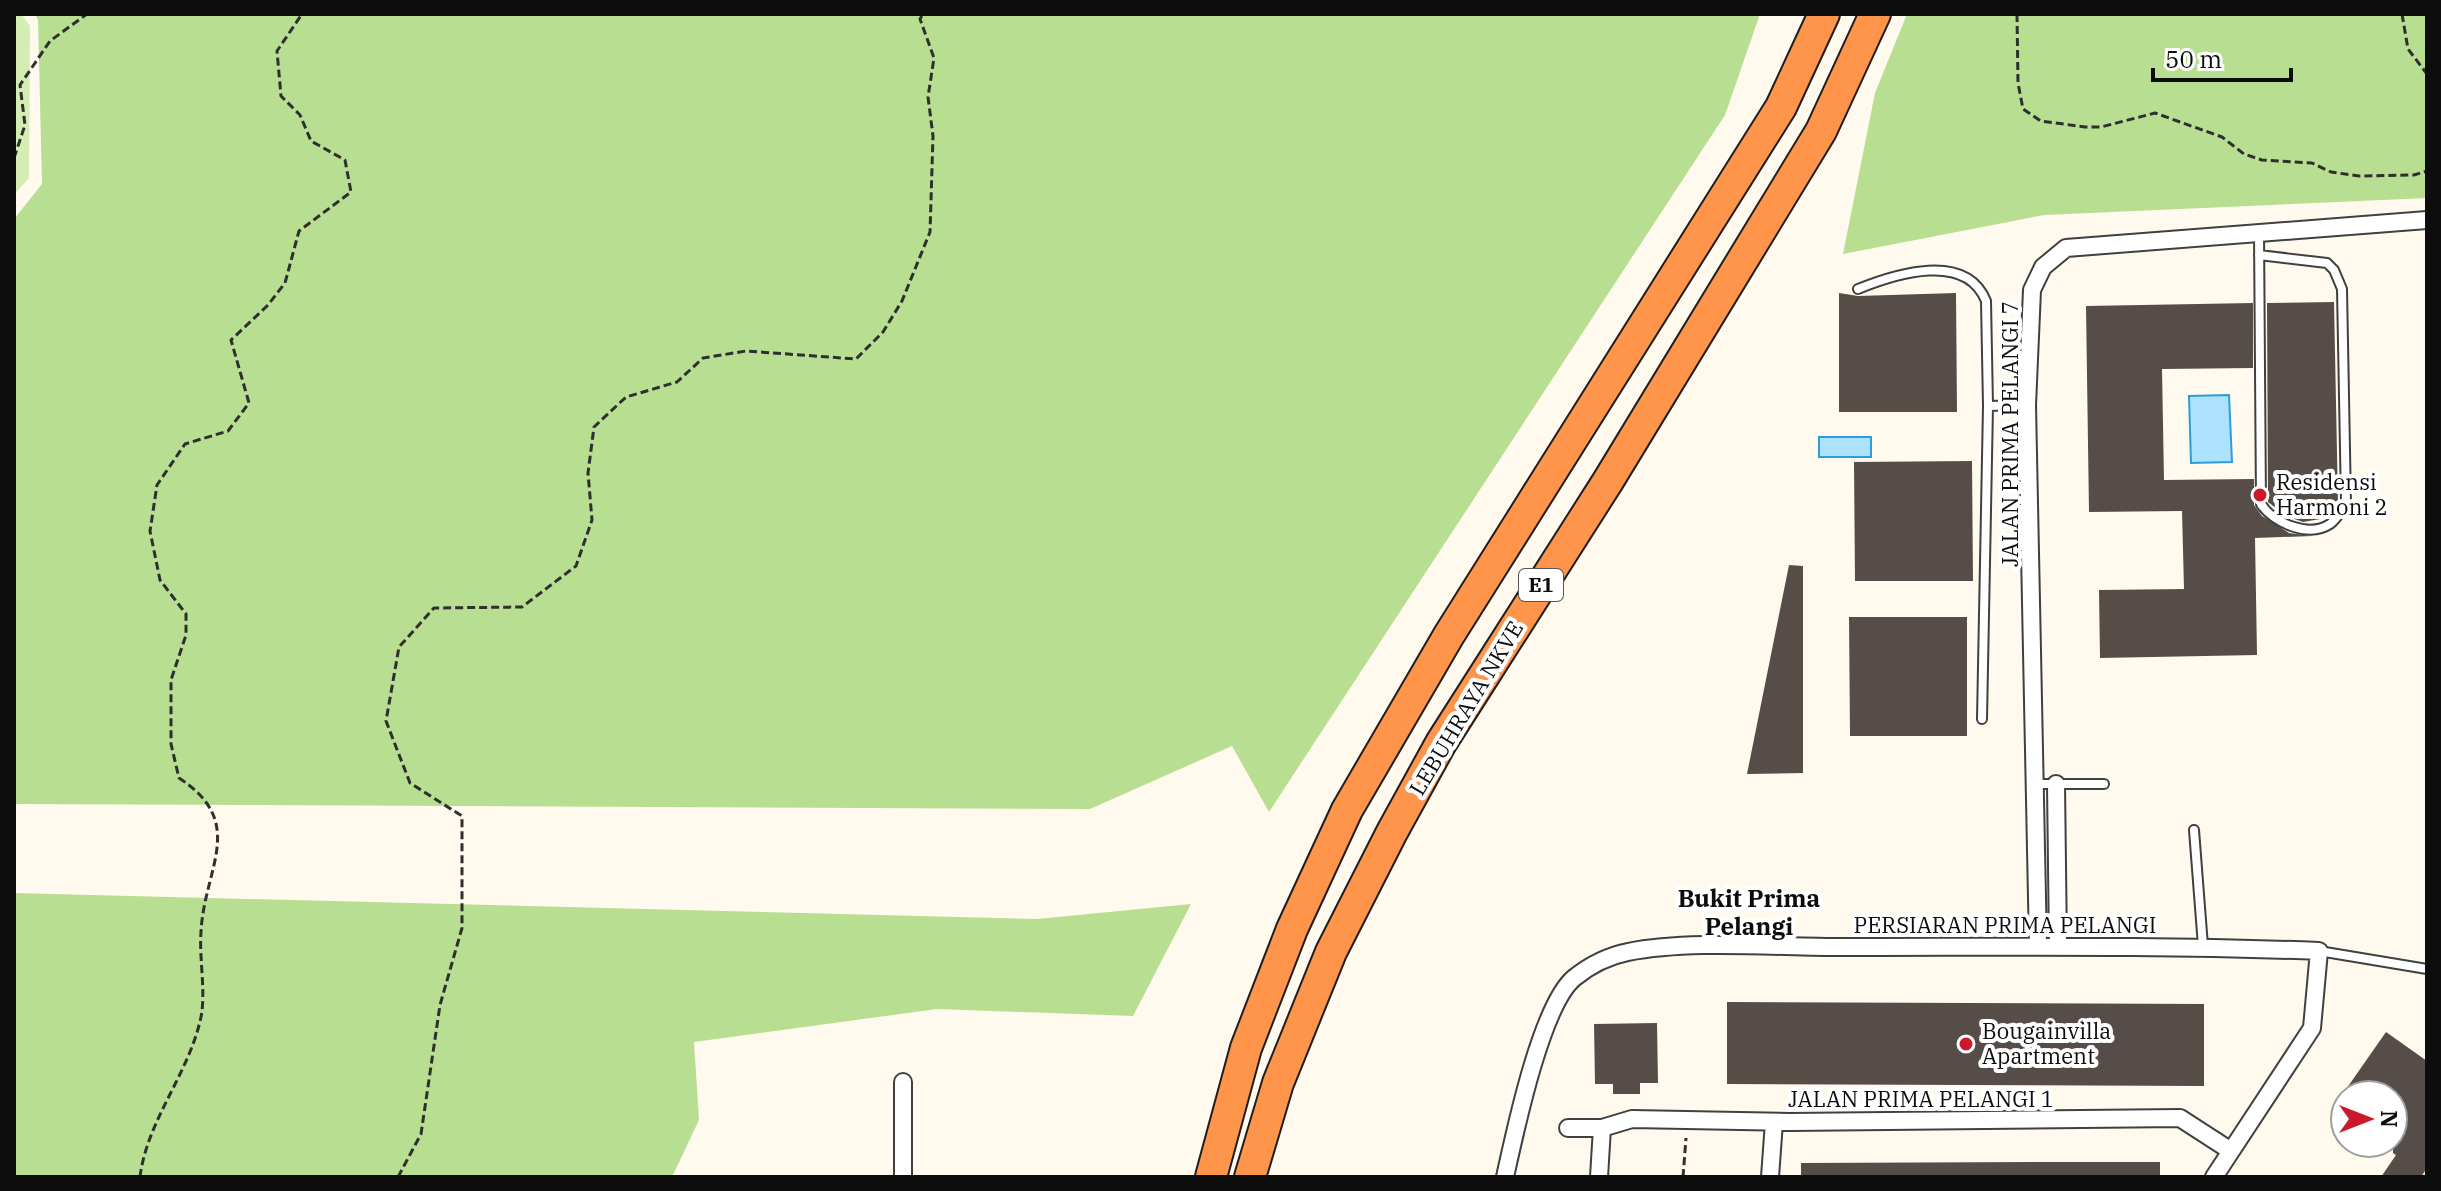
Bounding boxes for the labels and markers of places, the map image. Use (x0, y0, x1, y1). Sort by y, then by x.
place label: Residensi Harmoni 2 (2276, 467, 2388, 521)
marker: Residensi Harmoni 2 (2251, 486, 2269, 504)
place label: Bougainvilla Apartment (1982, 1016, 2111, 1070)
marker: Bougainvilla Apartment (1957, 1035, 1975, 1053)

